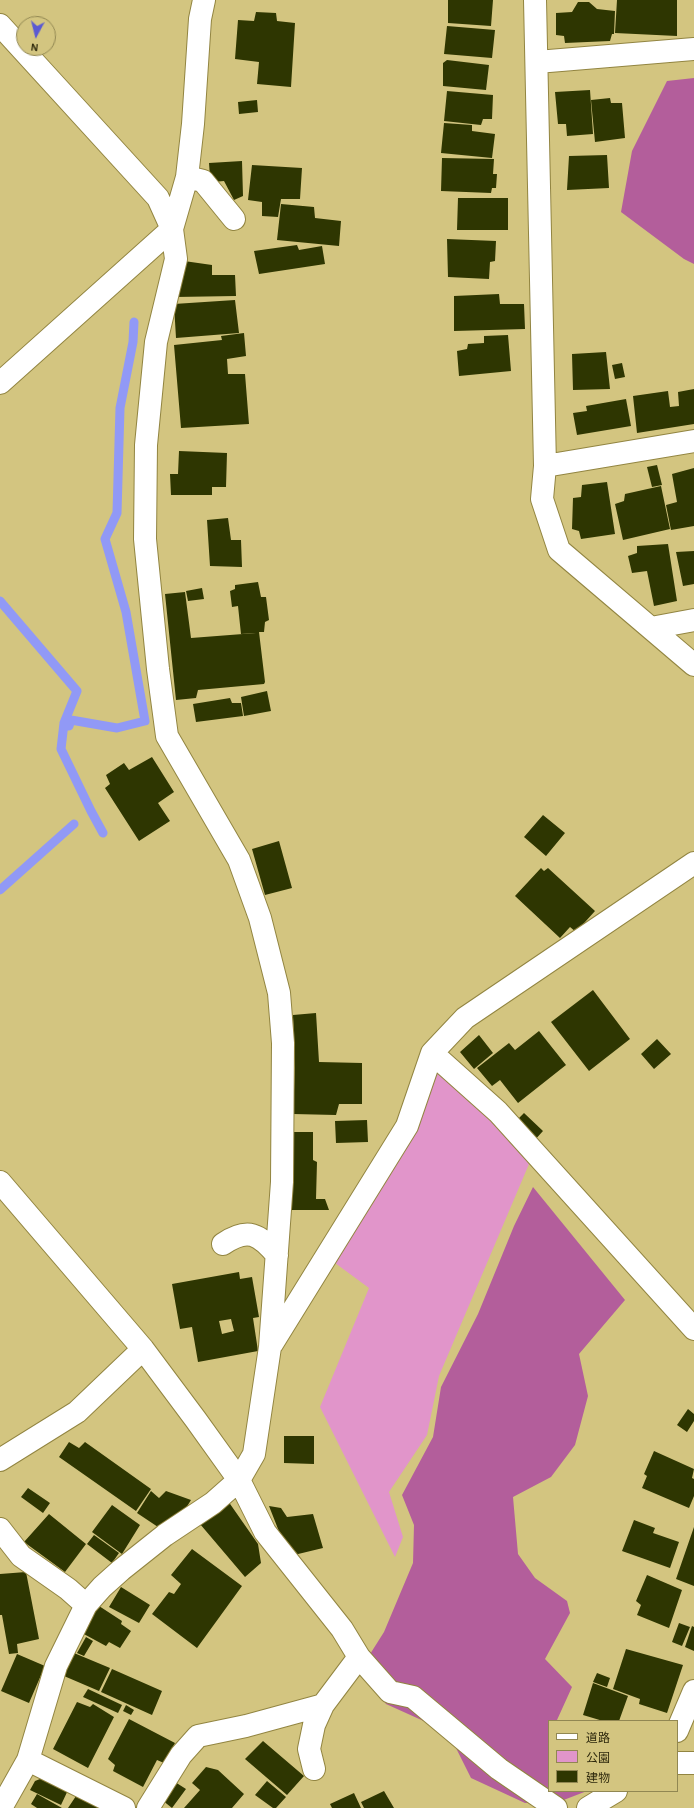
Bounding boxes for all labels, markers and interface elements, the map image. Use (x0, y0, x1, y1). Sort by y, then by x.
north arrow (16, 16, 56, 56)
text: N (30, 41, 39, 53)
legend (548, 1720, 678, 1792)
text: 道路 (586, 1732, 610, 1744)
text: 公園 (586, 1752, 610, 1764)
text: 建物 (586, 1772, 610, 1784)

